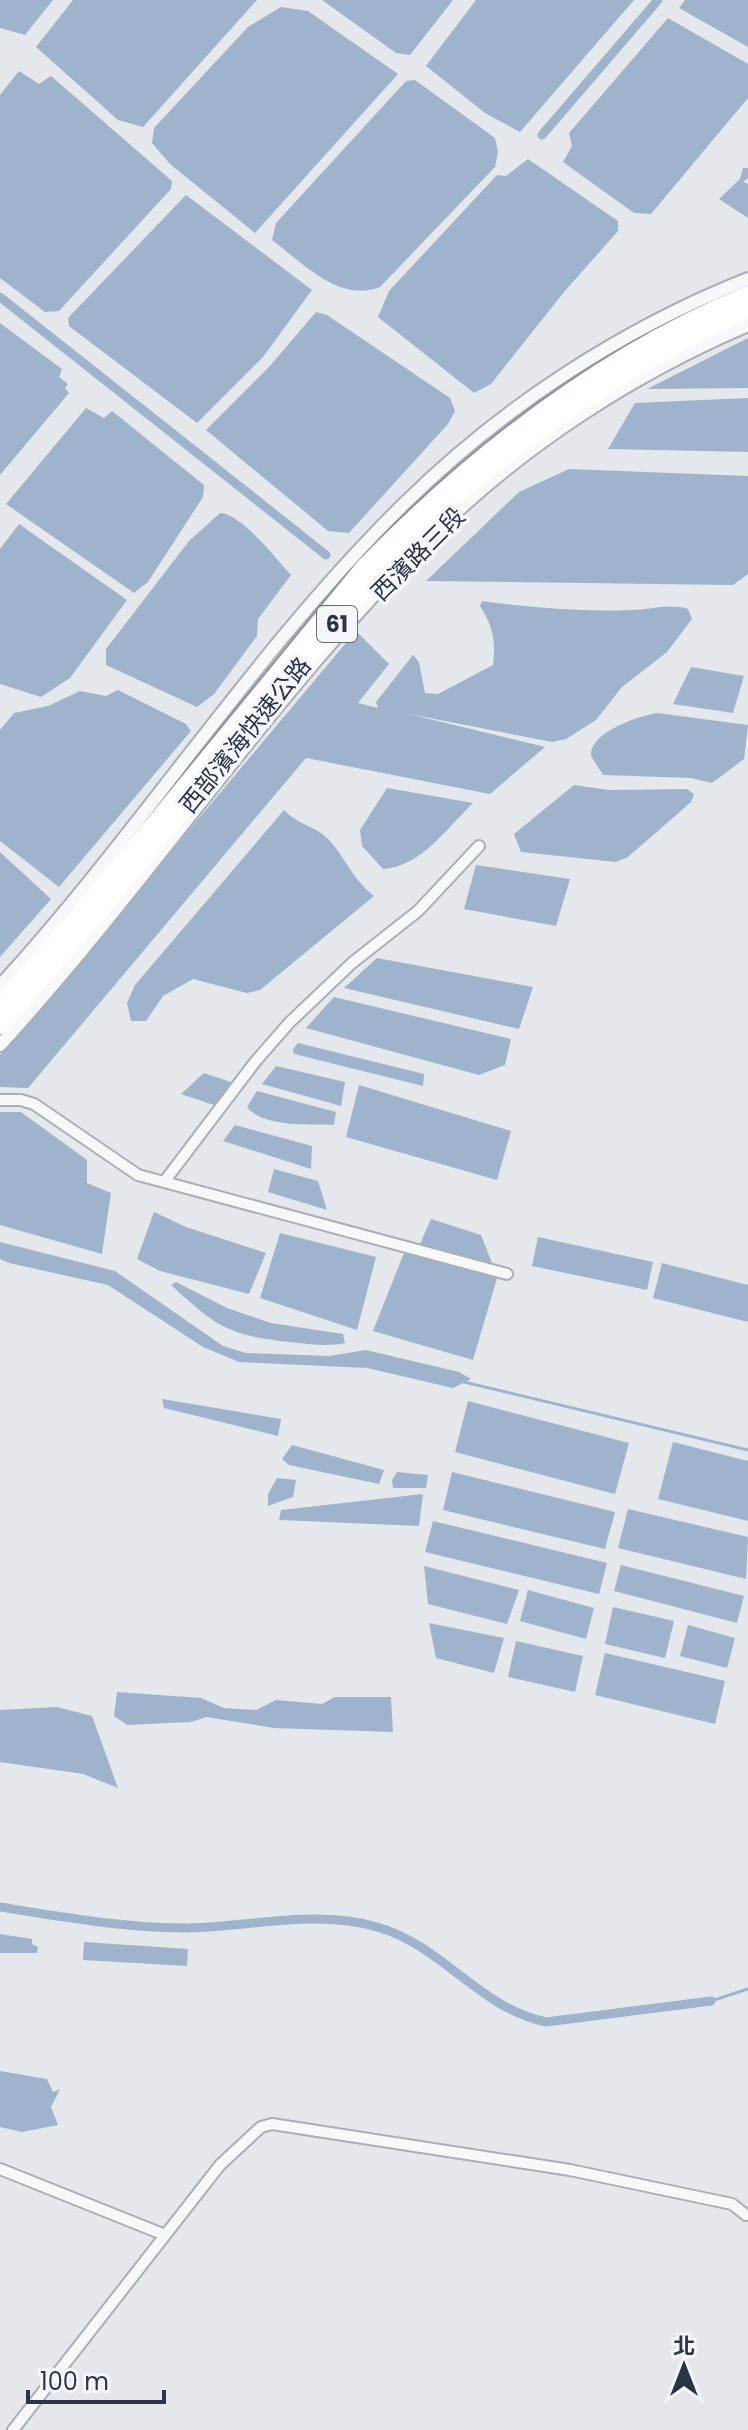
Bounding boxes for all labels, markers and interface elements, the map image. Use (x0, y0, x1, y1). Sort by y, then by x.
street label: 西濱路三段 (364, 500, 472, 608)
road number: 61 (317, 606, 357, 642)
street label: 西部濱海快速公路 (172, 650, 318, 820)
north arrow (644, 2326, 724, 2406)
text: 北 (673, 2331, 695, 2362)
scale bar (28, 2354, 164, 2404)
text: 100 m (40, 2365, 109, 2398)

